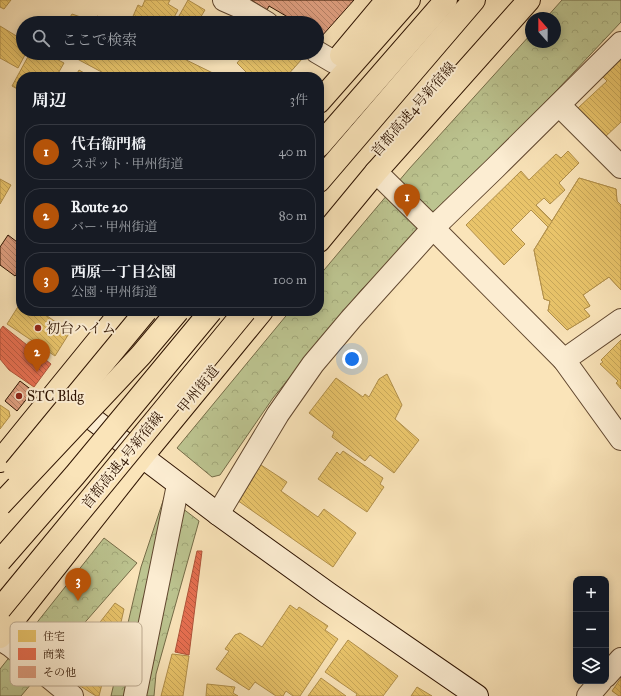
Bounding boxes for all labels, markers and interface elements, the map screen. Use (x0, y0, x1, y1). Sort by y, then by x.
north arrow (525, 12, 561, 48)
search box (16, 16, 324, 60)
icon: search (30, 27, 52, 49)
text: ここで検索 (62, 31, 137, 49)
street label: 首都高速4号新宿線 (368, 59, 459, 160)
text: 周辺 (32, 90, 66, 111)
text: 3件 (290, 92, 308, 108)
text: 代右衛門橋 (71, 135, 146, 153)
text: 1 (43, 144, 49, 160)
text: 40 m (278, 144, 307, 160)
text: スポット · 甲州街道 (71, 156, 183, 172)
pin: 1 (394, 184, 420, 217)
text: Route 20 (71, 198, 128, 216)
text: 2 (43, 208, 49, 224)
text: 80 m (279, 208, 307, 224)
text: バー · 甲州街道 (71, 219, 157, 235)
text: 西原一丁目公園 (71, 263, 176, 281)
text: 3 (43, 272, 49, 288)
text: 100 m (273, 272, 307, 288)
text: 公園 · 甲州街道 (71, 284, 157, 300)
place label: 初台ハイム (46, 320, 116, 337)
marker: 初台ハイム (33, 323, 43, 333)
pin: 2 (24, 339, 50, 372)
your location (342, 349, 362, 369)
street label: 甲州街道 (174, 362, 223, 416)
place label: STC Bldg (27, 388, 84, 405)
marker: STC Bldg (14, 391, 24, 401)
street label: 首都高速4号新宿線 (78, 408, 167, 512)
pin: 3 (65, 568, 91, 601)
map controls (573, 576, 609, 684)
button: + (573, 576, 609, 612)
button: − (573, 612, 609, 648)
legend (10, 622, 142, 686)
text: 住宅 (43, 630, 65, 643)
text: 商業 (43, 648, 65, 661)
button: layers (573, 648, 609, 684)
text: その他 (43, 666, 76, 679)

